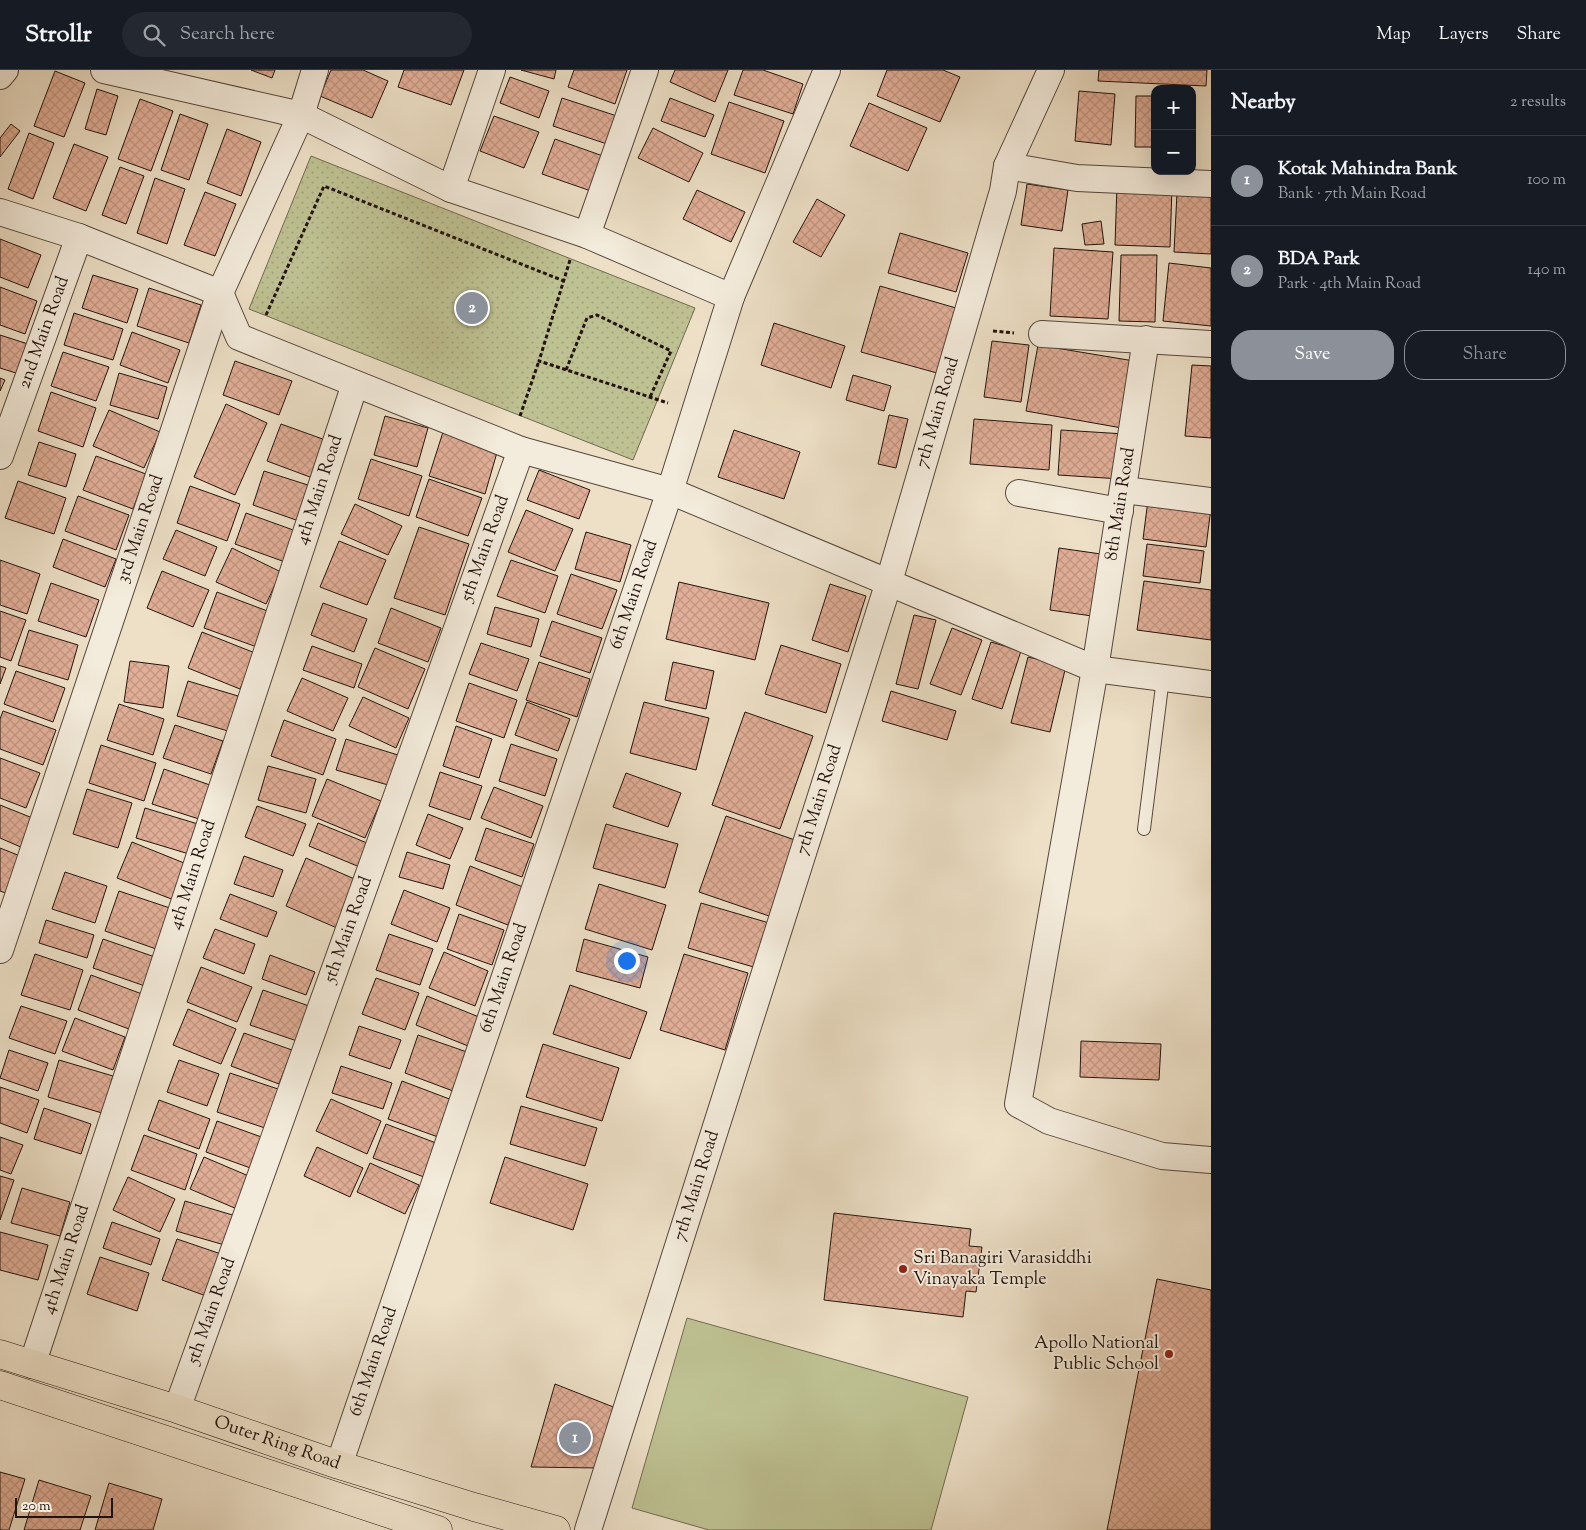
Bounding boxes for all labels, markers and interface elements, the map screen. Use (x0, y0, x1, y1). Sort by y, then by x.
search box (122, 12, 472, 57)
text: Strollr (25, 18, 92, 52)
icon: search (140, 21, 168, 49)
text: Search here (180, 21, 275, 48)
text: Map (1376, 22, 1411, 48)
text: Layers (1439, 22, 1489, 48)
text: Share (1517, 22, 1561, 48)
map controls (1151, 85, 1196, 175)
button: + (1151, 85, 1196, 130)
text: Nearby (1231, 88, 1296, 118)
text: 2 results (1510, 91, 1566, 114)
button: − (1151, 130, 1196, 175)
text: Kotak Mahindra Bank (1278, 156, 1457, 183)
text: 1 (1244, 169, 1250, 192)
text: 100 m (1527, 169, 1566, 192)
text: Bank · 7th Main Road (1278, 183, 1426, 206)
text: BDA Park (1278, 246, 1360, 273)
text: 2 (1243, 259, 1251, 282)
text: 140 m (1528, 259, 1566, 282)
street label: 2nd Main Road (12, 273, 77, 393)
text: Park · 4th Main Road (1278, 273, 1421, 296)
pin: 2 (456, 289, 488, 327)
button: Save (1231, 330, 1394, 380)
button: Share (1404, 330, 1566, 380)
street label: 7th Main Road (910, 354, 967, 471)
street label: 4th Main Road (290, 432, 350, 549)
street label: 8th Main Road (1099, 445, 1143, 563)
street label: 3rd Main Road (111, 471, 171, 587)
street label: 5th Main Road (454, 492, 517, 607)
street label: 6th Main Road (604, 537, 665, 653)
street label: 7th Main Road (790, 741, 849, 858)
street label: 4th Main Road (163, 816, 224, 933)
street label: 5th Main Road (317, 873, 380, 988)
street label: 6th Main Road (474, 920, 535, 1037)
your location (614, 948, 640, 974)
street label: 7th Main Road (668, 1127, 727, 1244)
street label: 4th Main Road (36, 1201, 97, 1318)
place label: Sri Banagiri Varasiddhi Vinayaka Temple (913, 1246, 1092, 1293)
street label: 5th Main Road (181, 1254, 243, 1369)
marker: Sri Banagiri Varasiddhi Vinayaka Temple (897, 1263, 909, 1275)
street label: 6th Main Road (343, 1303, 405, 1420)
place label: Apollo National Public School (1034, 1331, 1159, 1378)
marker: Apollo National Public School (1163, 1348, 1175, 1360)
street label: Outer Ring Road (210, 1410, 344, 1477)
pin: 1 (559, 1419, 591, 1457)
scale bar (15, 1495, 112, 1518)
text: 20 m (22, 1497, 51, 1517)

